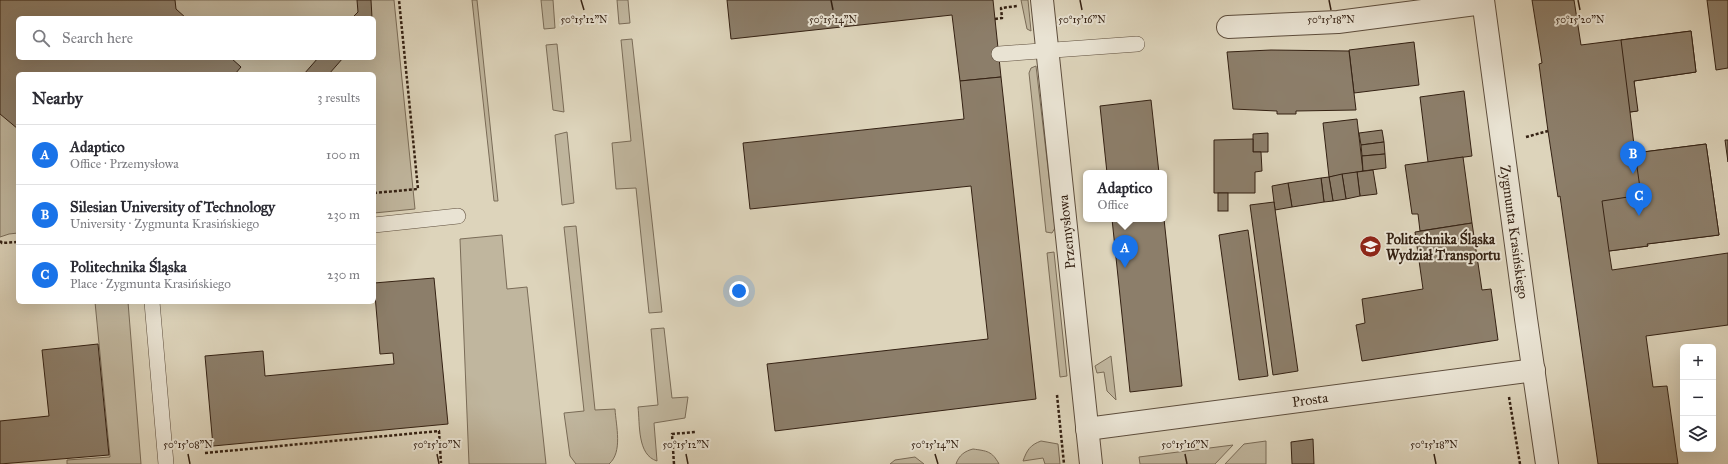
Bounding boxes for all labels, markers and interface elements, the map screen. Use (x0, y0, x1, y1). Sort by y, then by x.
text: 50°15'12"N (560, 14, 608, 26)
text: 50°15'14"N (809, 14, 857, 26)
text: 50°15'16"N (1058, 14, 1106, 26)
text: 50°15'18"N (1307, 14, 1355, 26)
text: 50°15'20"N (1556, 14, 1605, 26)
search box (16, 16, 376, 60)
icon: search (30, 27, 52, 49)
text: Search here (62, 29, 133, 47)
text: Nearby (32, 88, 83, 109)
text: 3 results (317, 90, 360, 106)
text: Adaptico (70, 138, 125, 156)
pin: B (1620, 141, 1646, 174)
text: A (41, 147, 49, 163)
text: 100 m (326, 147, 360, 163)
text: Office · Przemysłowa (70, 156, 179, 172)
street label: Zygmunta Krasińskiego (1496, 164, 1532, 300)
popup (1083, 170, 1167, 222)
text: Adaptico (1098, 179, 1152, 197)
pin: C (1626, 183, 1652, 216)
street label: Przemysłowa (1055, 194, 1079, 270)
text: Office (1098, 197, 1129, 213)
text: Silesian University of Technology (70, 198, 275, 216)
text: B (41, 207, 49, 223)
text: 230 m (327, 207, 360, 223)
text: University · Zygmunta Krasińskiego (70, 216, 259, 232)
place label: Politechnika Śląska Wydział Transportu (1386, 228, 1501, 265)
school or university icon: Politechnika Śląska Wydział Transportu (1357, 234, 1383, 260)
pin: A (1112, 235, 1138, 268)
text: Politechnika Śląska (70, 258, 187, 276)
text: C (41, 267, 49, 283)
text: 230 m (327, 267, 360, 283)
text: Place · Zygmunta Krasińskiego (70, 276, 231, 292)
your location (729, 281, 749, 301)
map controls (1680, 344, 1716, 452)
button: + (1680, 344, 1716, 380)
button: − (1680, 380, 1716, 416)
street label: Prosta (1291, 389, 1329, 411)
button: layers (1680, 416, 1716, 452)
text: 50°15'08"N (163, 439, 213, 451)
text: 50°15'10"N (413, 439, 462, 451)
text: 50°15'12"N (662, 439, 710, 451)
text: 50°15'14"N (911, 439, 959, 451)
text: 50°15'16"N (1161, 439, 1209, 451)
text: 50°15'18"N (1410, 439, 1458, 451)

